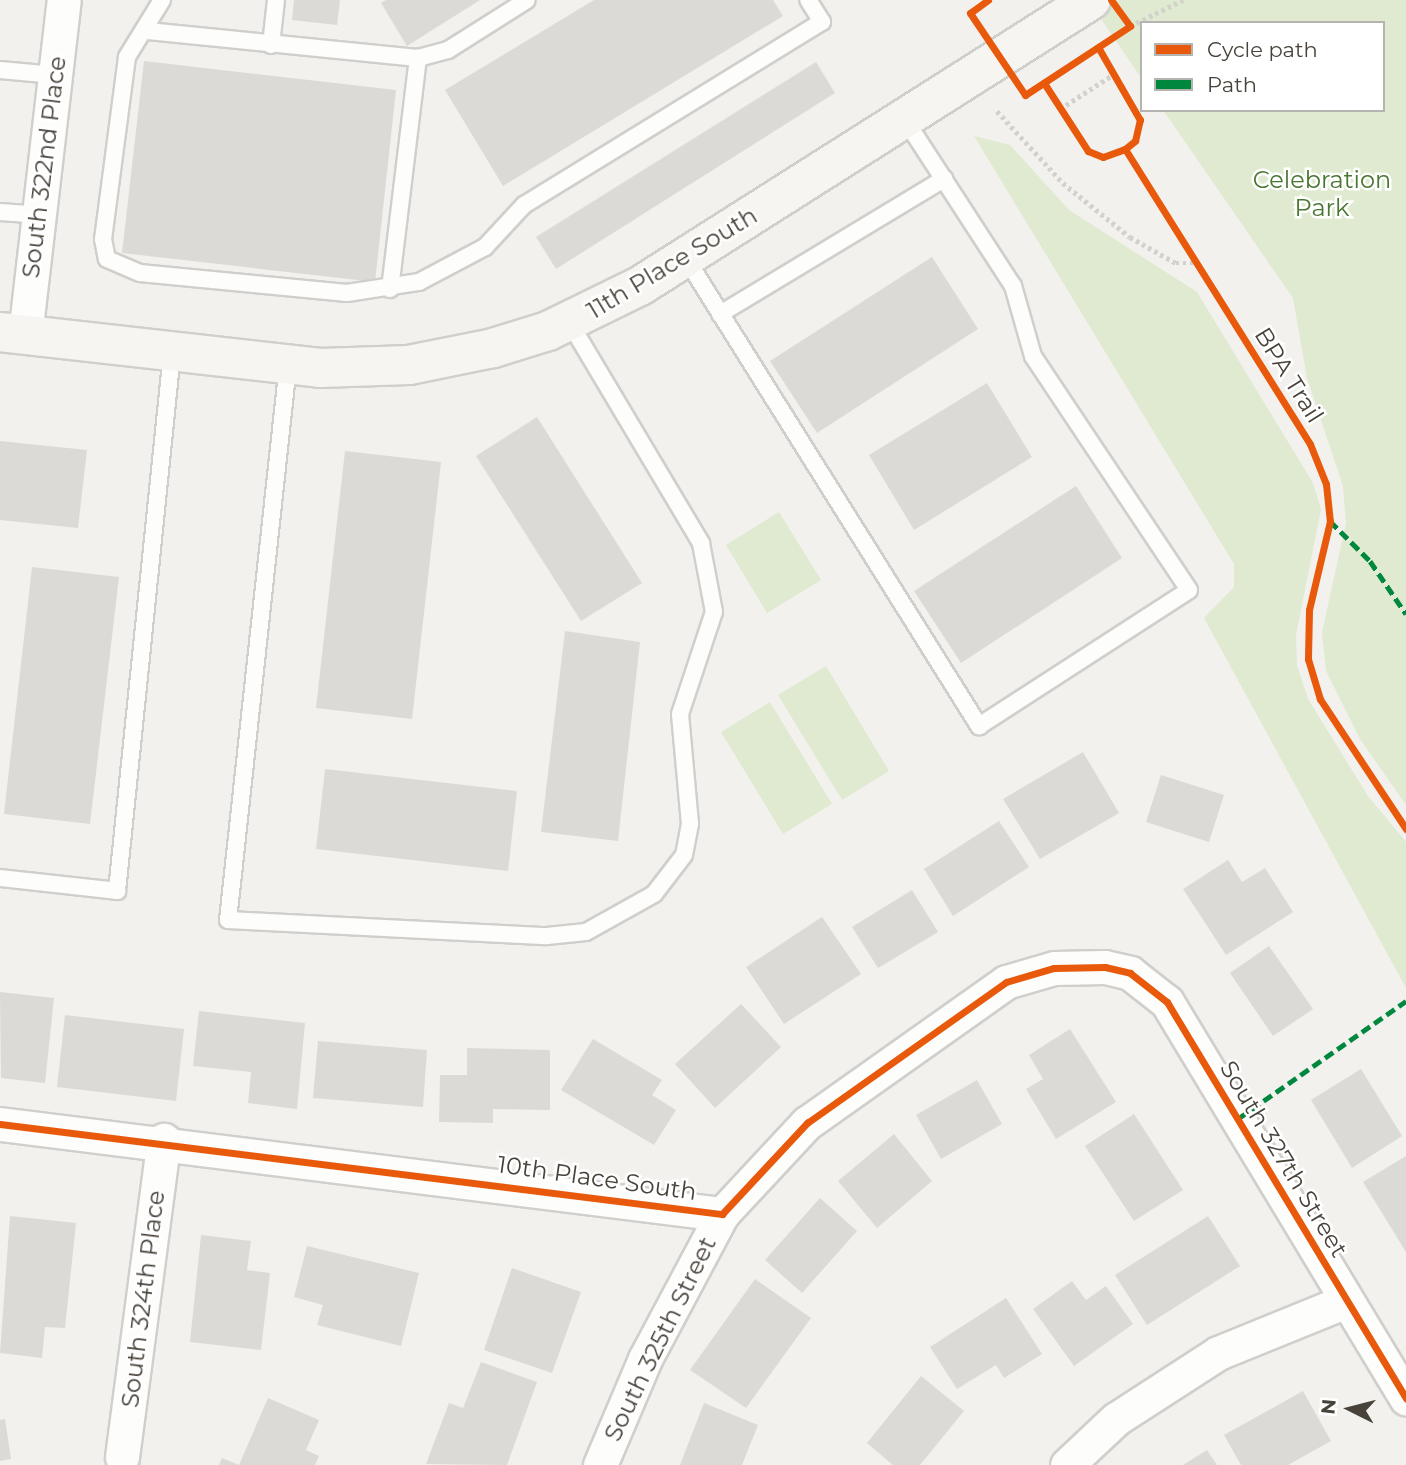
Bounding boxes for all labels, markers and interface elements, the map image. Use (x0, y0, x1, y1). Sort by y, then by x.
legend (1140, 21, 1385, 112)
text: Cycle path (1207, 37, 1318, 62)
street label: South 322nd Place (16, 54, 72, 280)
text: Path (1207, 72, 1257, 97)
park label: Celebration Park (1253, 166, 1391, 222)
street label: 11th Place South (582, 201, 762, 325)
street label: BPA Trail (1248, 322, 1330, 428)
street label: South 327th Street (1214, 1056, 1354, 1262)
street label: 10th Place South (496, 1150, 698, 1206)
street label: South 324th Place (115, 1189, 171, 1409)
street label: South 325th Street (598, 1232, 722, 1446)
north arrow (1315, 1374, 1385, 1444)
text: N (1316, 1398, 1341, 1416)

